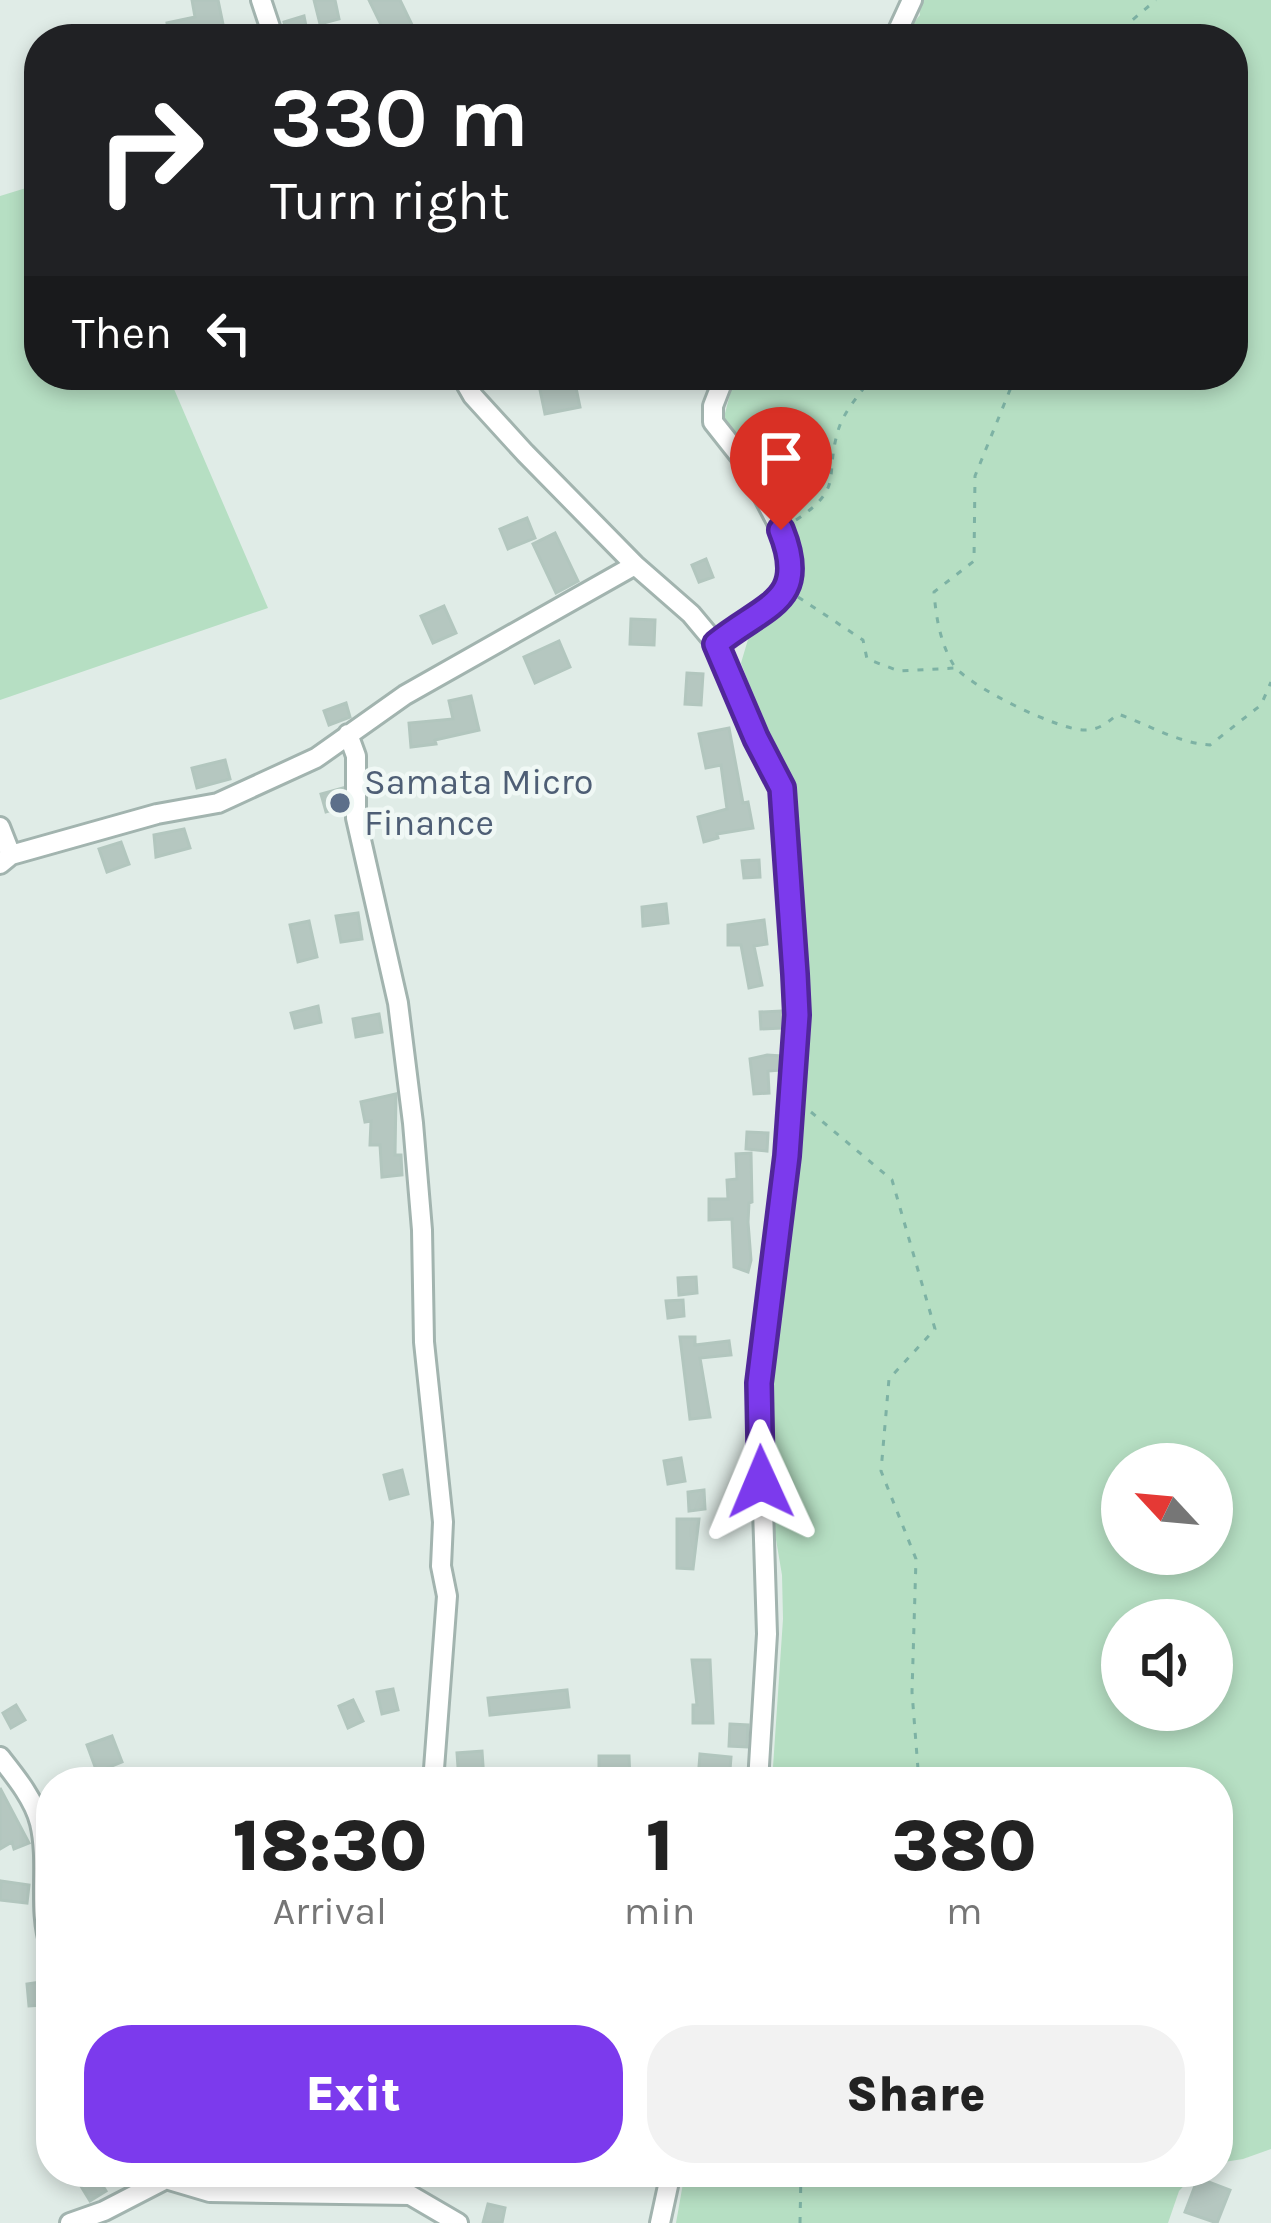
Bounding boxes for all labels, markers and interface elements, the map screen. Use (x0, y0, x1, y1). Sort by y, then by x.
text: 330 m (270, 69, 529, 167)
icon: right (72, 72, 228, 228)
text: Turn right (270, 169, 510, 233)
icon: left (196, 300, 262, 366)
text: Then (72, 307, 172, 359)
pin (730, 407, 832, 530)
icon: arrive (748, 425, 814, 491)
place label: Samata Micro Finance (364, 761, 593, 844)
marker: Samata Micro Finance (327, 790, 353, 816)
position arrow (698, 1419, 824, 1545)
north arrow (1101, 1443, 1233, 1575)
map controls (1101, 1443, 1233, 1731)
button: sound (1101, 1599, 1233, 1731)
text: 18:30 (233, 1804, 427, 1888)
text: 1 (646, 1804, 673, 1888)
text: 380 (892, 1804, 1036, 1888)
text: Arrival (273, 1888, 387, 1934)
text: min (624, 1888, 695, 1934)
text: m (946, 1888, 982, 1934)
button: Exit (84, 2025, 623, 2163)
button: Share (647, 2025, 1185, 2163)

